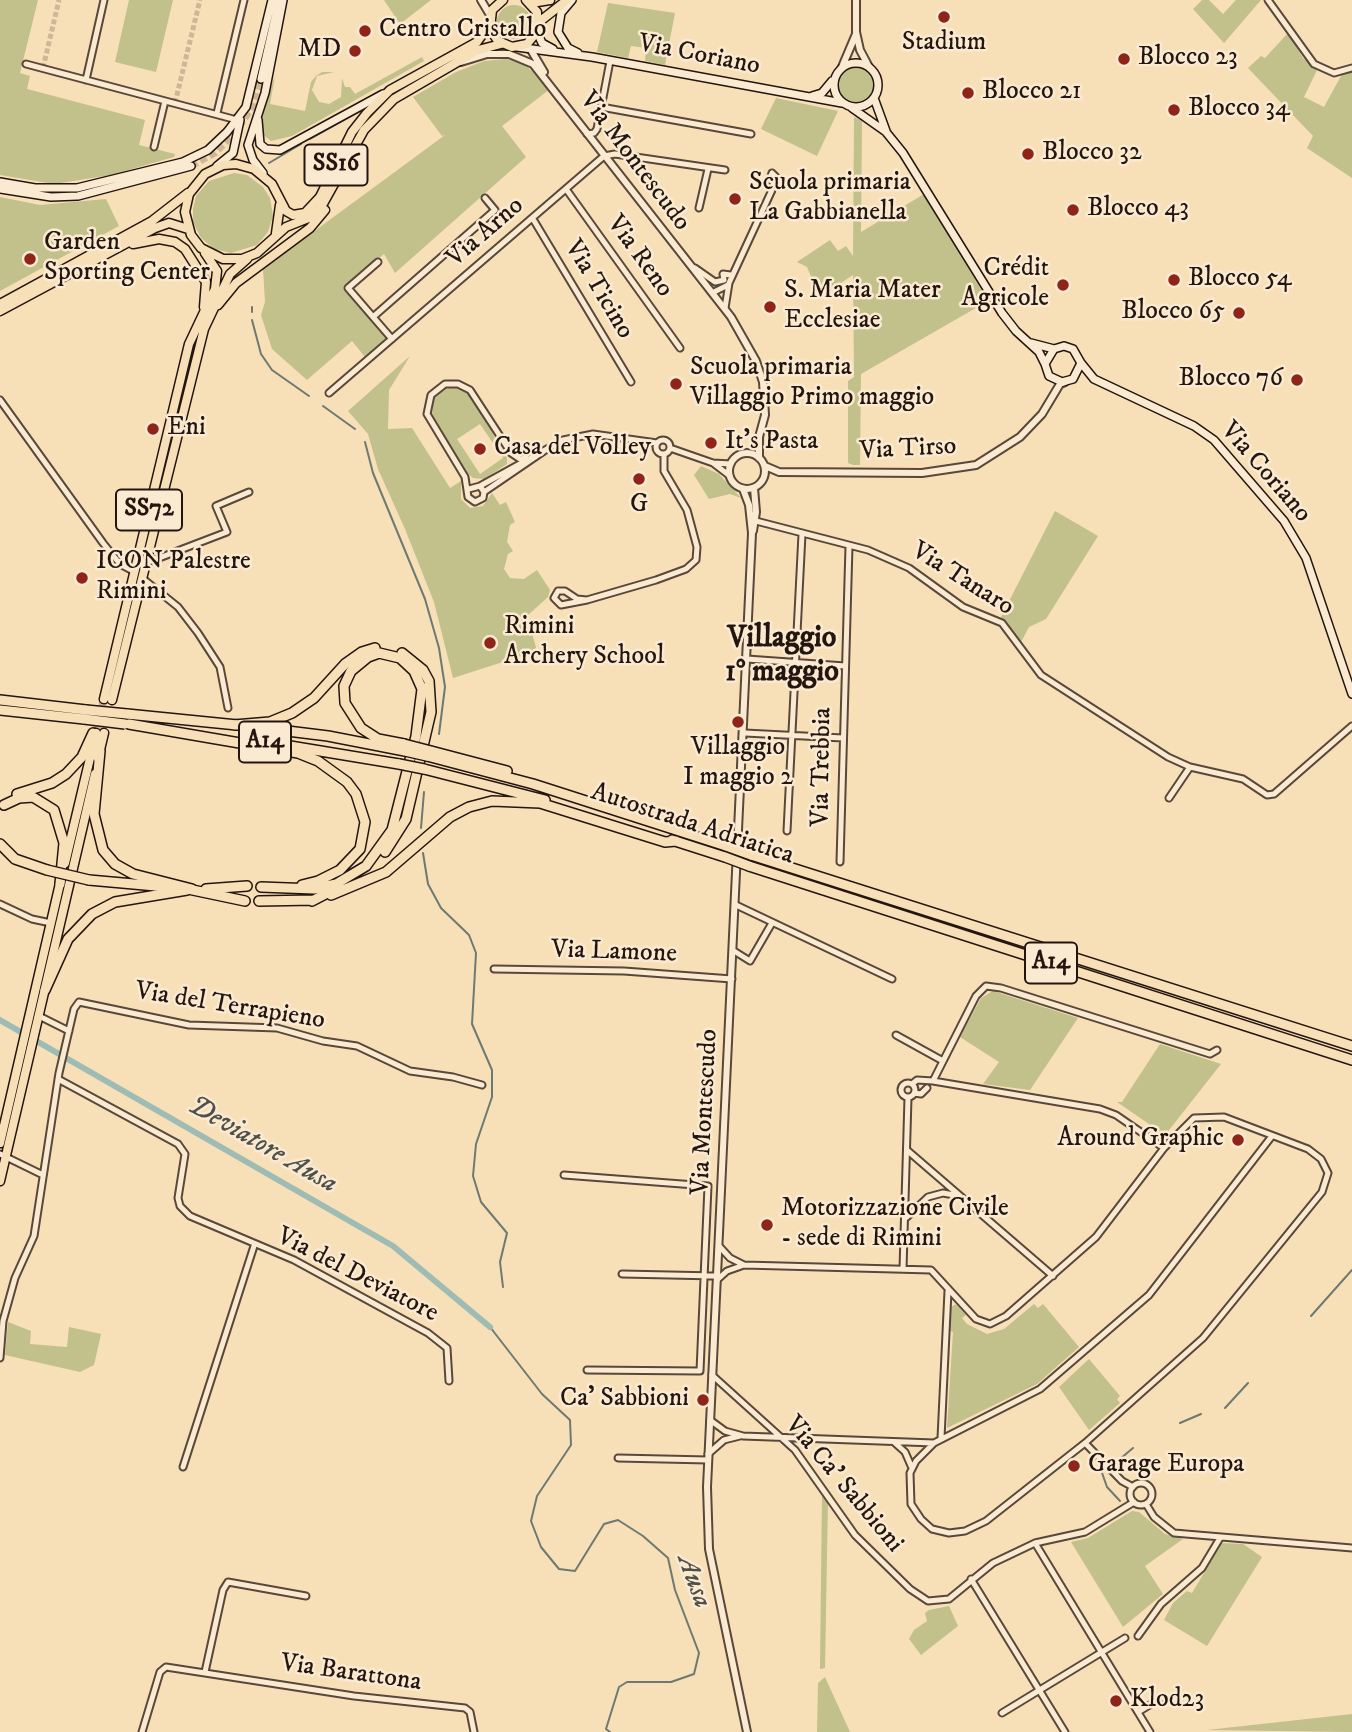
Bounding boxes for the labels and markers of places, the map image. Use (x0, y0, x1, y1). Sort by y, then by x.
marker: Stadium (936, 9, 952, 25)
place label: Centro Cristallo (379, 15, 546, 47)
marker: Centro Cristallo (357, 23, 373, 39)
place label: Stadium (902, 28, 986, 60)
place label: MD (298, 35, 341, 67)
marker: MD (347, 43, 363, 59)
place label: Blocco 23 (1138, 43, 1238, 75)
marker: Blocco 23 (1116, 51, 1132, 67)
place label: Blocco 21 (982, 77, 1082, 109)
marker: Blocco 21 (960, 85, 976, 101)
place label: Blocco 34 (1188, 94, 1290, 126)
marker: Blocco 34 (1166, 102, 1182, 118)
place label: Blocco 32 (1042, 138, 1142, 170)
marker: Blocco 32 (1020, 146, 1036, 162)
place label: Scuola primaria La Gabbianella (749, 168, 911, 230)
marker: Scuola primaria La Gabbianella (727, 191, 743, 207)
place label: Blocco 43 (1087, 194, 1189, 226)
marker: Blocco 43 (1065, 202, 1081, 218)
place label: Garden Sporting Center (44, 228, 210, 290)
marker: Garden Sporting Center (22, 251, 38, 267)
place label: Crédit Agricole (961, 254, 1049, 316)
place label: Blocco 54 (1188, 264, 1292, 296)
marker: Blocco 54 (1166, 272, 1182, 288)
place label: S. Maria Mater Ecclesiae (784, 276, 941, 338)
marker: Crédit Agricole (1055, 277, 1071, 293)
place label: Blocco 65 (1121, 297, 1225, 329)
marker: S. Maria Mater Ecclesiae (762, 299, 778, 315)
marker: Blocco 65 (1231, 305, 1247, 321)
place label: Scuola primaria Villaggio Primo maggio (690, 353, 934, 414)
place label: Blocco 76 (1179, 364, 1283, 396)
marker: Blocco 76 (1289, 372, 1305, 388)
marker: Scuola primaria Villaggio Primo maggio (668, 376, 684, 392)
place label: Eni (167, 413, 206, 445)
marker: Eni (145, 421, 161, 437)
place label: It's Pasta (725, 427, 818, 459)
place label: Casa del Volley (494, 433, 651, 465)
marker: It's Pasta (703, 435, 719, 451)
marker: Casa del Volley (472, 441, 488, 457)
marker: G (631, 471, 647, 487)
place label: G (630, 490, 648, 522)
place label: ICON Palestre Rimini (96, 547, 251, 608)
marker: ICON Palestre Rimini (74, 570, 90, 586)
place label: Rimini Archery School (504, 612, 665, 674)
marker: Rimini Archery School (482, 635, 498, 651)
marker: Villaggio I maggio 2 (730, 714, 746, 730)
place label: Villaggio I maggio 2 (683, 733, 793, 794)
place label: Around Graphic (1057, 1124, 1224, 1156)
marker: Around Graphic (1230, 1132, 1246, 1148)
place label: Motorizzazione Civile - sede di Rimini (781, 1194, 1009, 1256)
marker: Motorizzazione Civile - sede di Rimini (759, 1217, 775, 1233)
place label: Ca' Sabbioni (560, 1384, 689, 1416)
marker: Ca' Sabbioni (695, 1392, 711, 1408)
place label: Garage Europa (1088, 1450, 1244, 1482)
marker: Garage Europa (1066, 1458, 1082, 1474)
place label: Klod23 (1130, 1685, 1204, 1717)
marker: Klod23 (1108, 1693, 1124, 1709)

